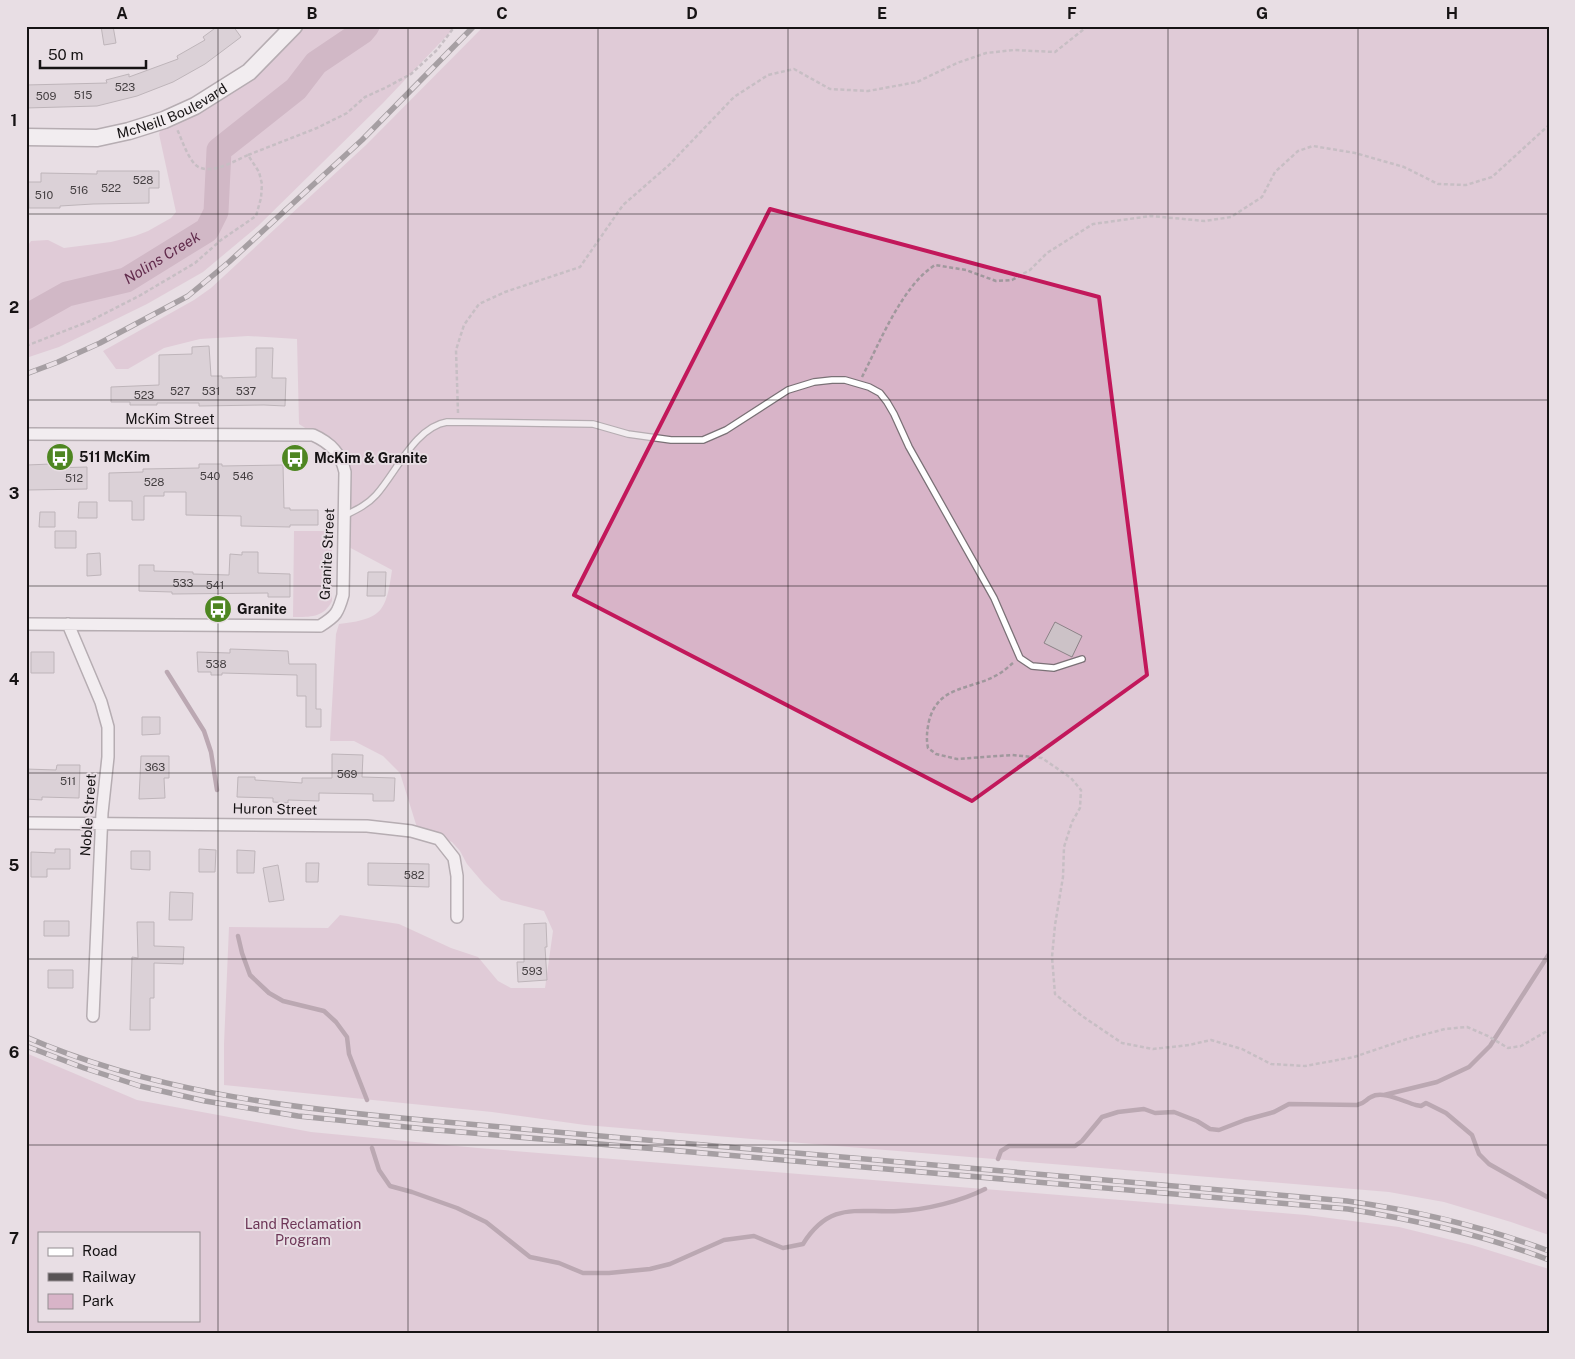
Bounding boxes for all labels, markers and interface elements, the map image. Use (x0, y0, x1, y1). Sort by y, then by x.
text: A (116, 4, 128, 23)
text: B (307, 4, 318, 23)
text: C (496, 4, 508, 23)
text: D (686, 4, 698, 23)
text: E (877, 4, 887, 23)
text: F (1067, 4, 1077, 23)
text: G (1256, 4, 1268, 23)
text: H (1446, 4, 1458, 23)
scale bar (40, 38, 146, 70)
text: 50 m (48, 46, 83, 63)
street label: McNeill Boulevard (115, 80, 230, 141)
house number: 523 (115, 81, 135, 93)
house number: 515 (74, 89, 92, 101)
house number: 509 (36, 90, 56, 102)
text: 1 (11, 111, 17, 130)
house number: 528 (133, 174, 153, 186)
house number: 522 (101, 182, 122, 194)
house number: 516 (70, 184, 88, 196)
house number: 510 (35, 189, 53, 201)
water label: Nolins Creek (121, 227, 204, 287)
text: 2 (9, 298, 19, 317)
house number: 527 (170, 385, 190, 397)
house number: 531 (202, 385, 220, 397)
house number: 537 (236, 385, 257, 397)
house number: 523 (134, 389, 154, 401)
street label: McKim Street (125, 411, 215, 427)
bus stop icon: 511 McKim (45, 442, 75, 472)
bus stop icon: McKim & Granite (280, 443, 310, 473)
place label: 511 McKim (79, 449, 150, 465)
place label: McKim & Granite (314, 450, 428, 466)
house number: 540 (200, 470, 221, 482)
house number: 546 (233, 470, 254, 482)
house number: 512 (65, 472, 83, 484)
house number: 528 (144, 476, 164, 488)
text: 3 (9, 484, 19, 503)
street label: Granite Street (317, 508, 337, 600)
house number: 533 (173, 577, 193, 589)
house number: 541 (206, 579, 224, 591)
bus stop icon: Granite (203, 594, 233, 624)
place label: Granite (237, 601, 287, 617)
house number: 538 (205, 658, 227, 670)
text: 4 (9, 670, 20, 689)
house number: 363 (145, 761, 165, 773)
house number: 569 (337, 768, 357, 780)
street label: Noble Street (77, 773, 99, 857)
house number: 511 (60, 775, 76, 787)
street label: Huron Street (233, 800, 317, 818)
text: 5 (9, 856, 20, 875)
house number: 582 (404, 869, 425, 881)
house number: 593 (522, 965, 542, 977)
text: 6 (9, 1043, 19, 1062)
park label: Land Reclamation Program (245, 1216, 361, 1248)
text: 7 (9, 1229, 19, 1248)
legend (38, 1232, 200, 1322)
text: Road (82, 1242, 118, 1259)
text: Railway (82, 1268, 136, 1285)
text: Park (82, 1292, 114, 1309)

